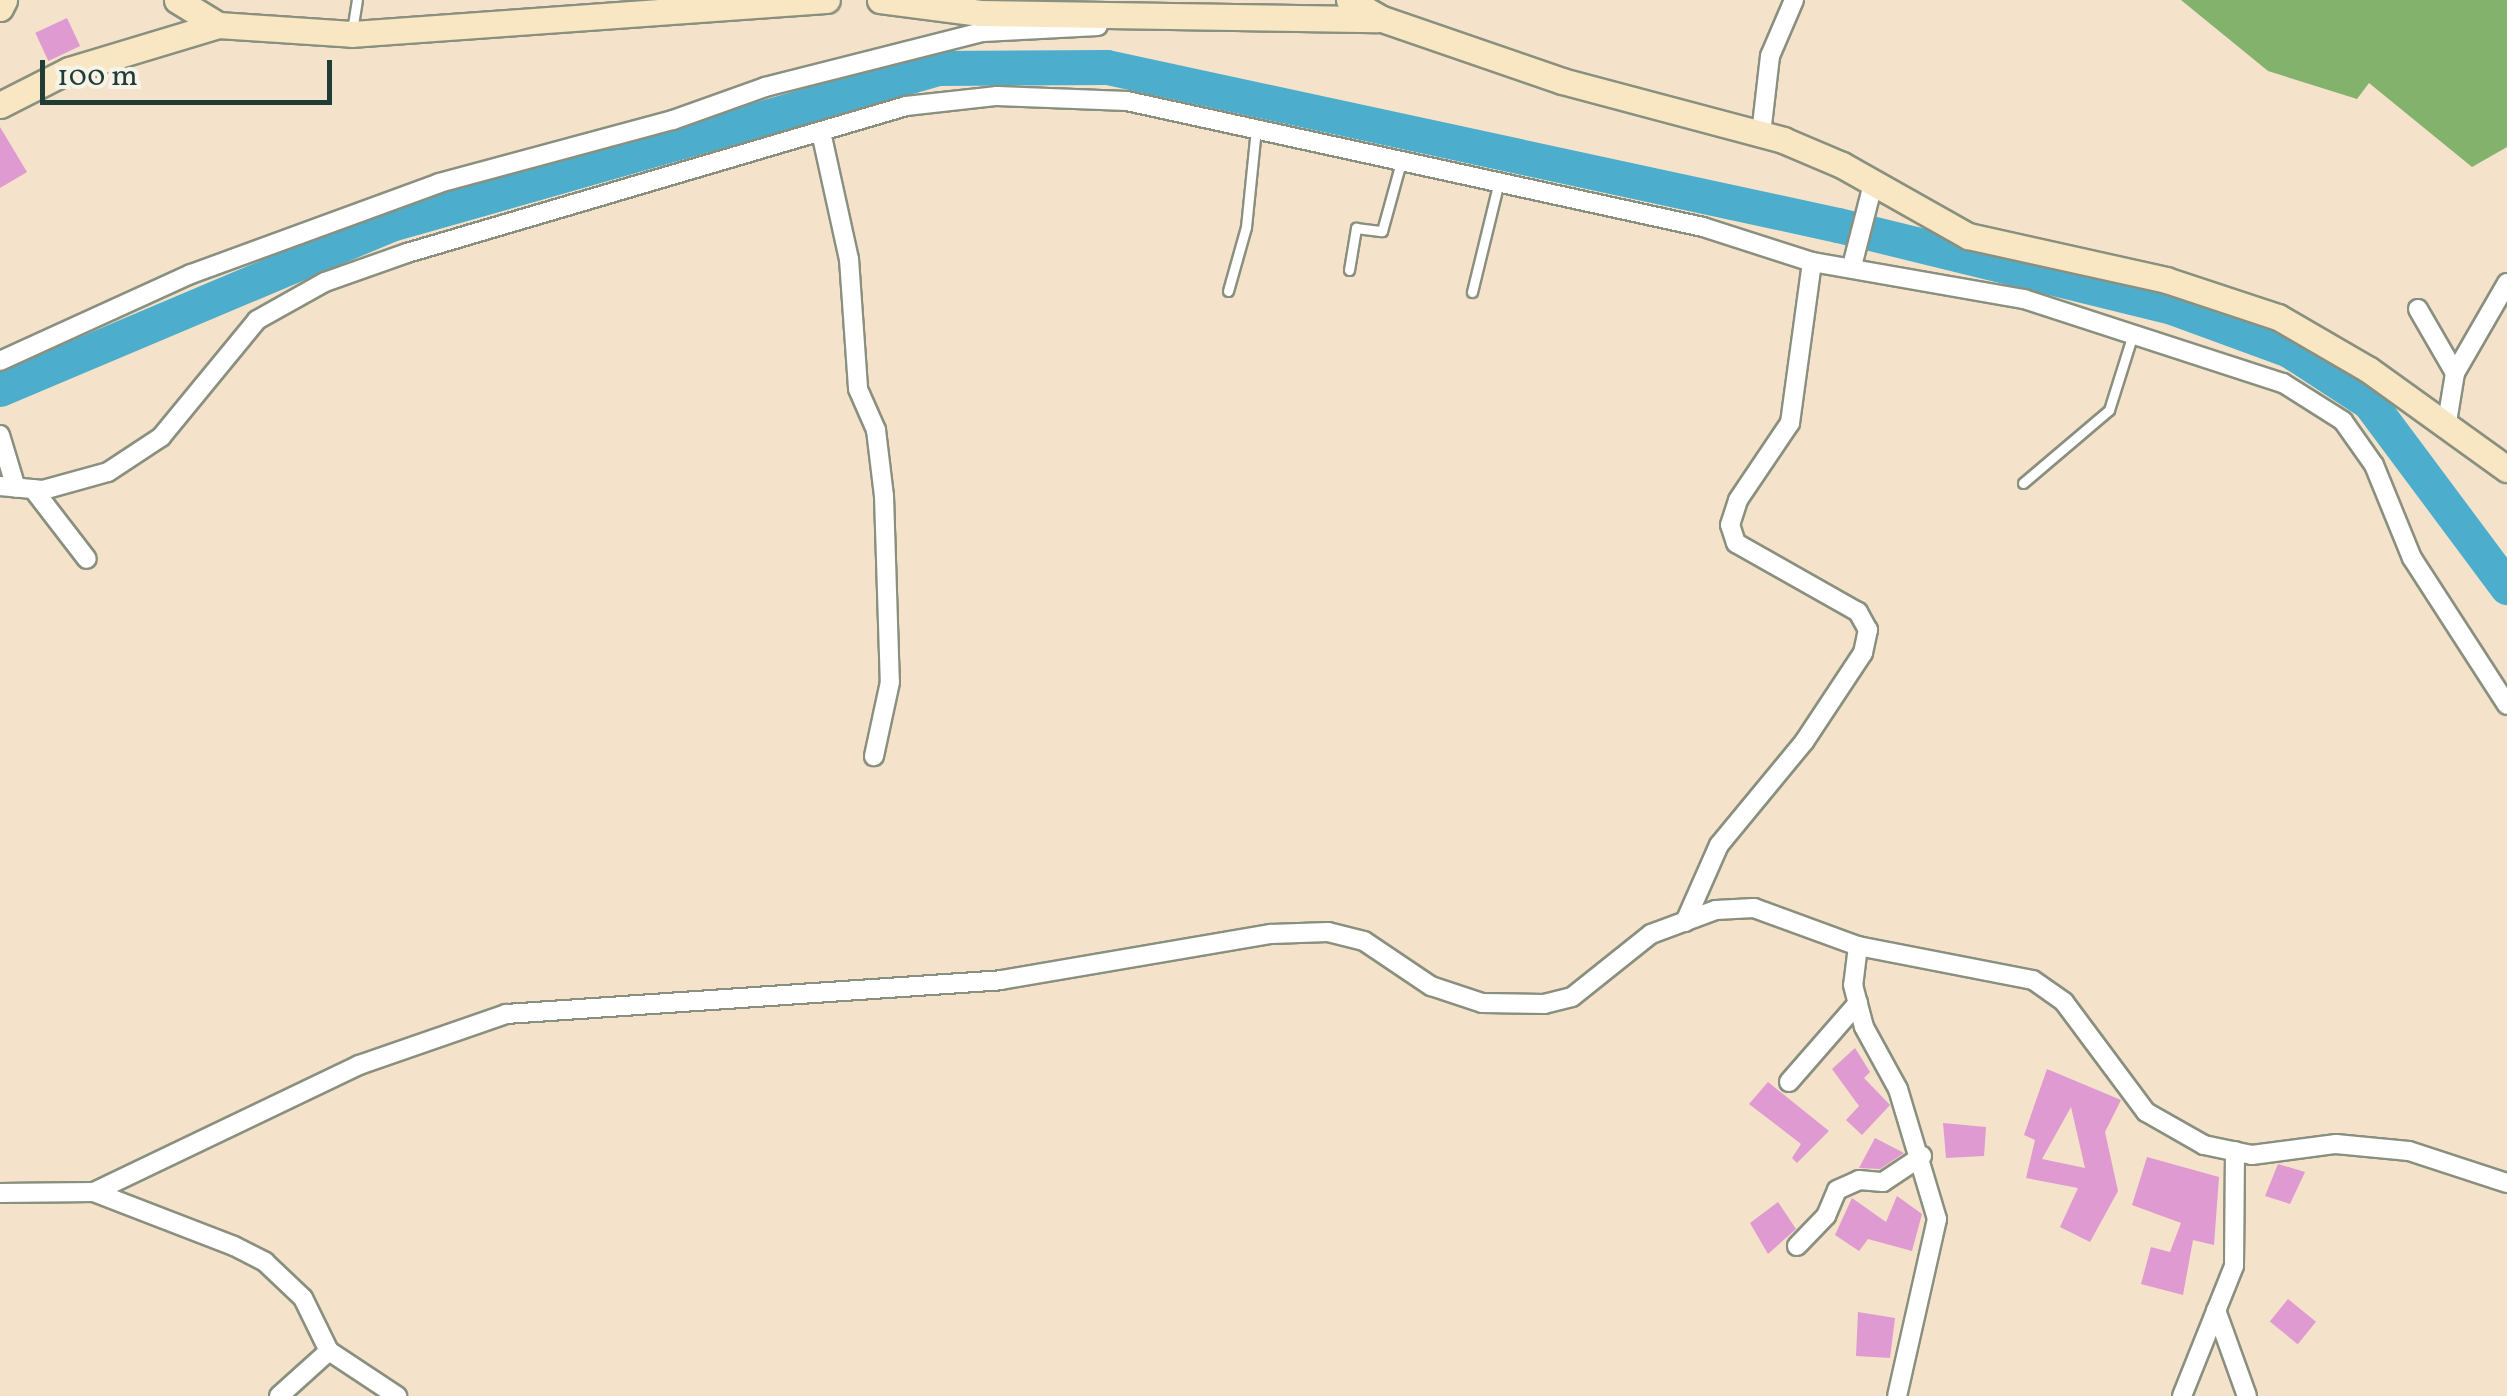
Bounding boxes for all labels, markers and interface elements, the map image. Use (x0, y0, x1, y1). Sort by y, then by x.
scale bar (45, 40, 338, 102)
text: 100 m (57, 56, 138, 98)

